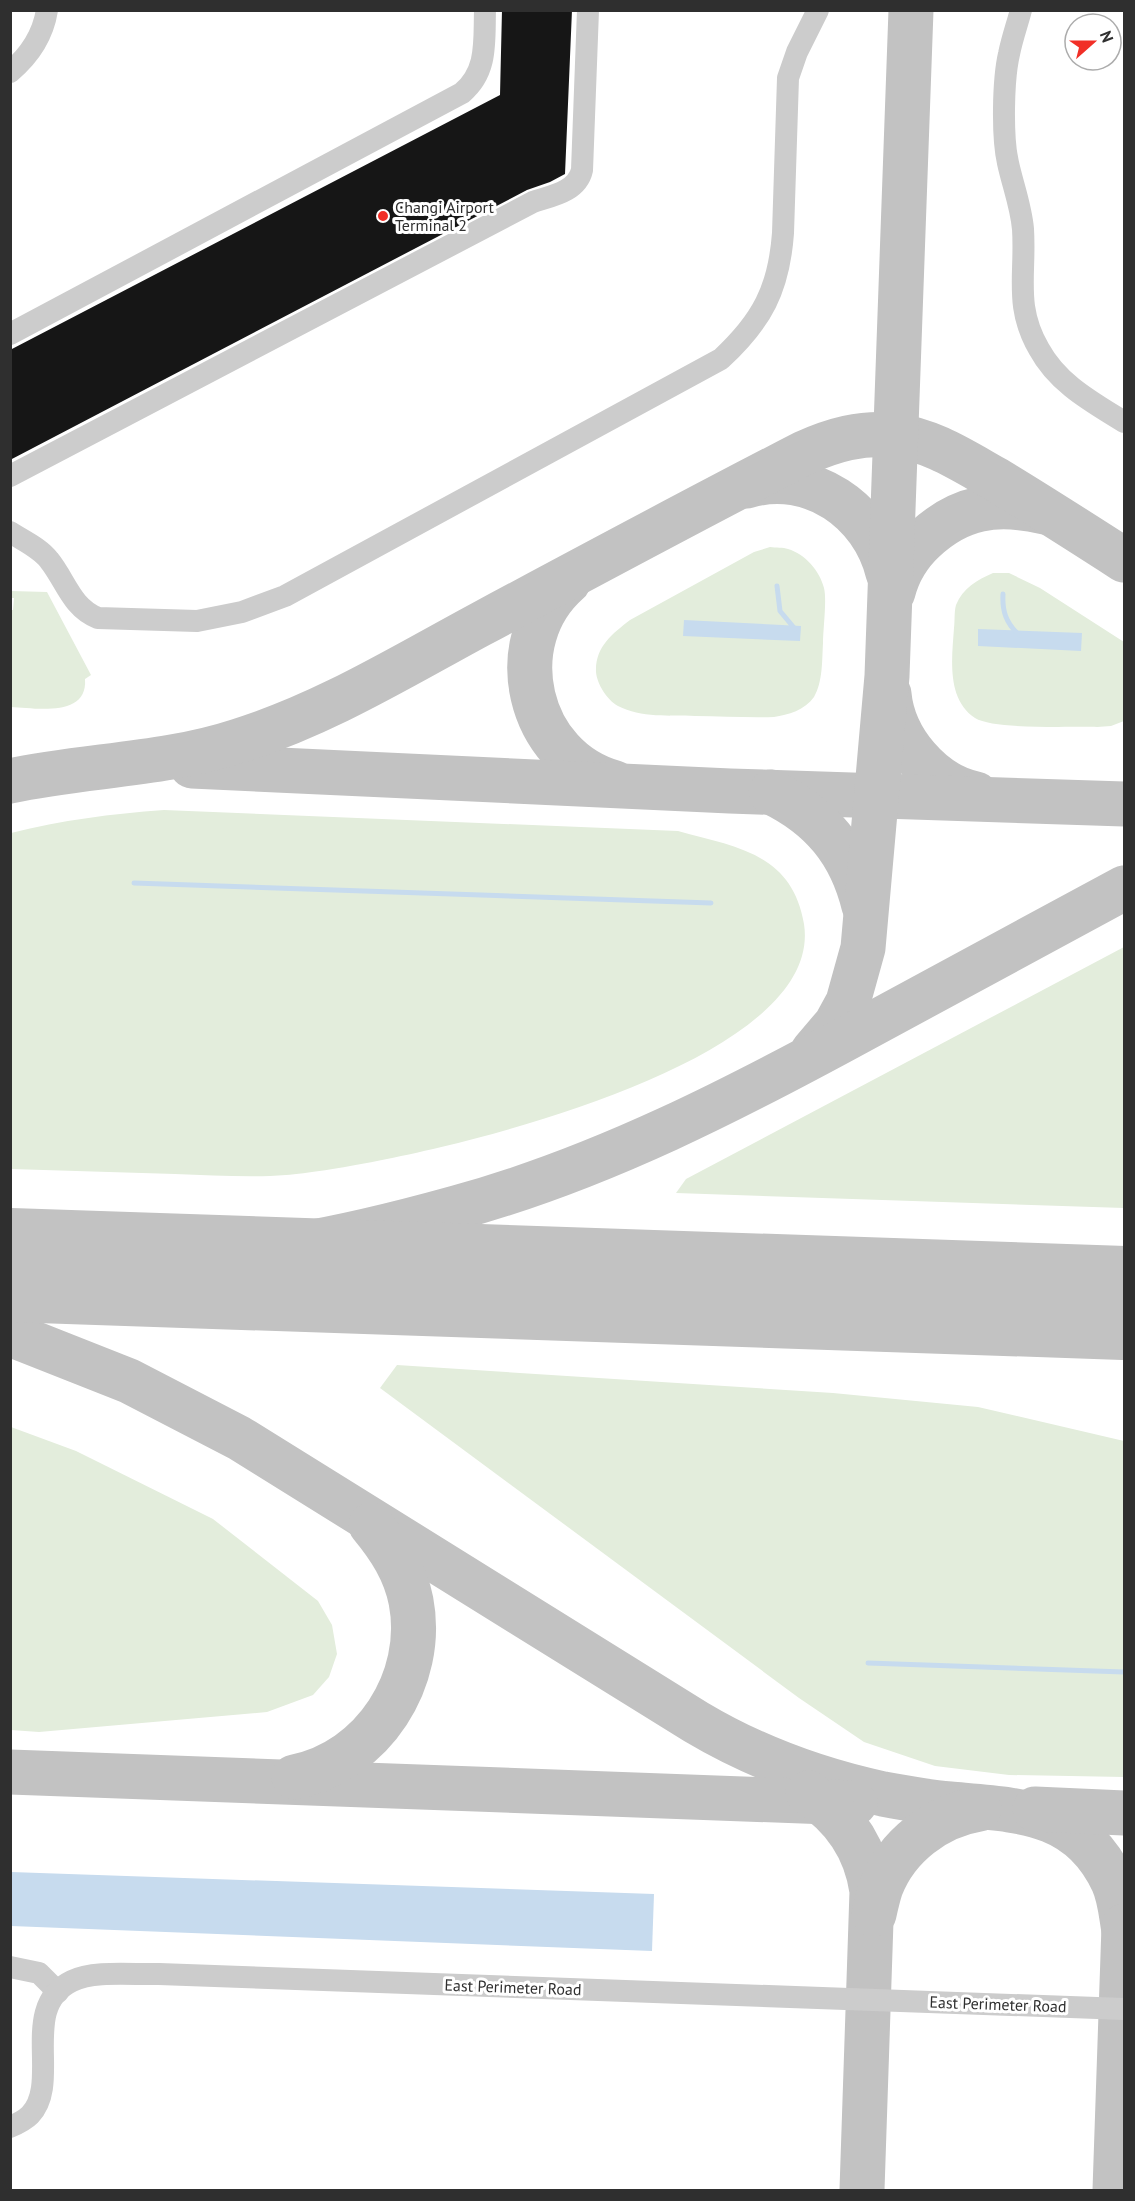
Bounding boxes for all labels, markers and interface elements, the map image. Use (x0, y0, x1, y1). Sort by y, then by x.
north arrow (1063, 12, 1123, 72)
text: N (1096, 28, 1118, 45)
place label: Changi Airport Terminal 2 (395, 197, 494, 235)
marker: Changi Airport Terminal 2 (376, 209, 390, 223)
street label: East Perimeter Road (444, 1975, 582, 1999)
street label: East Perimeter Road (929, 1992, 1067, 2016)

